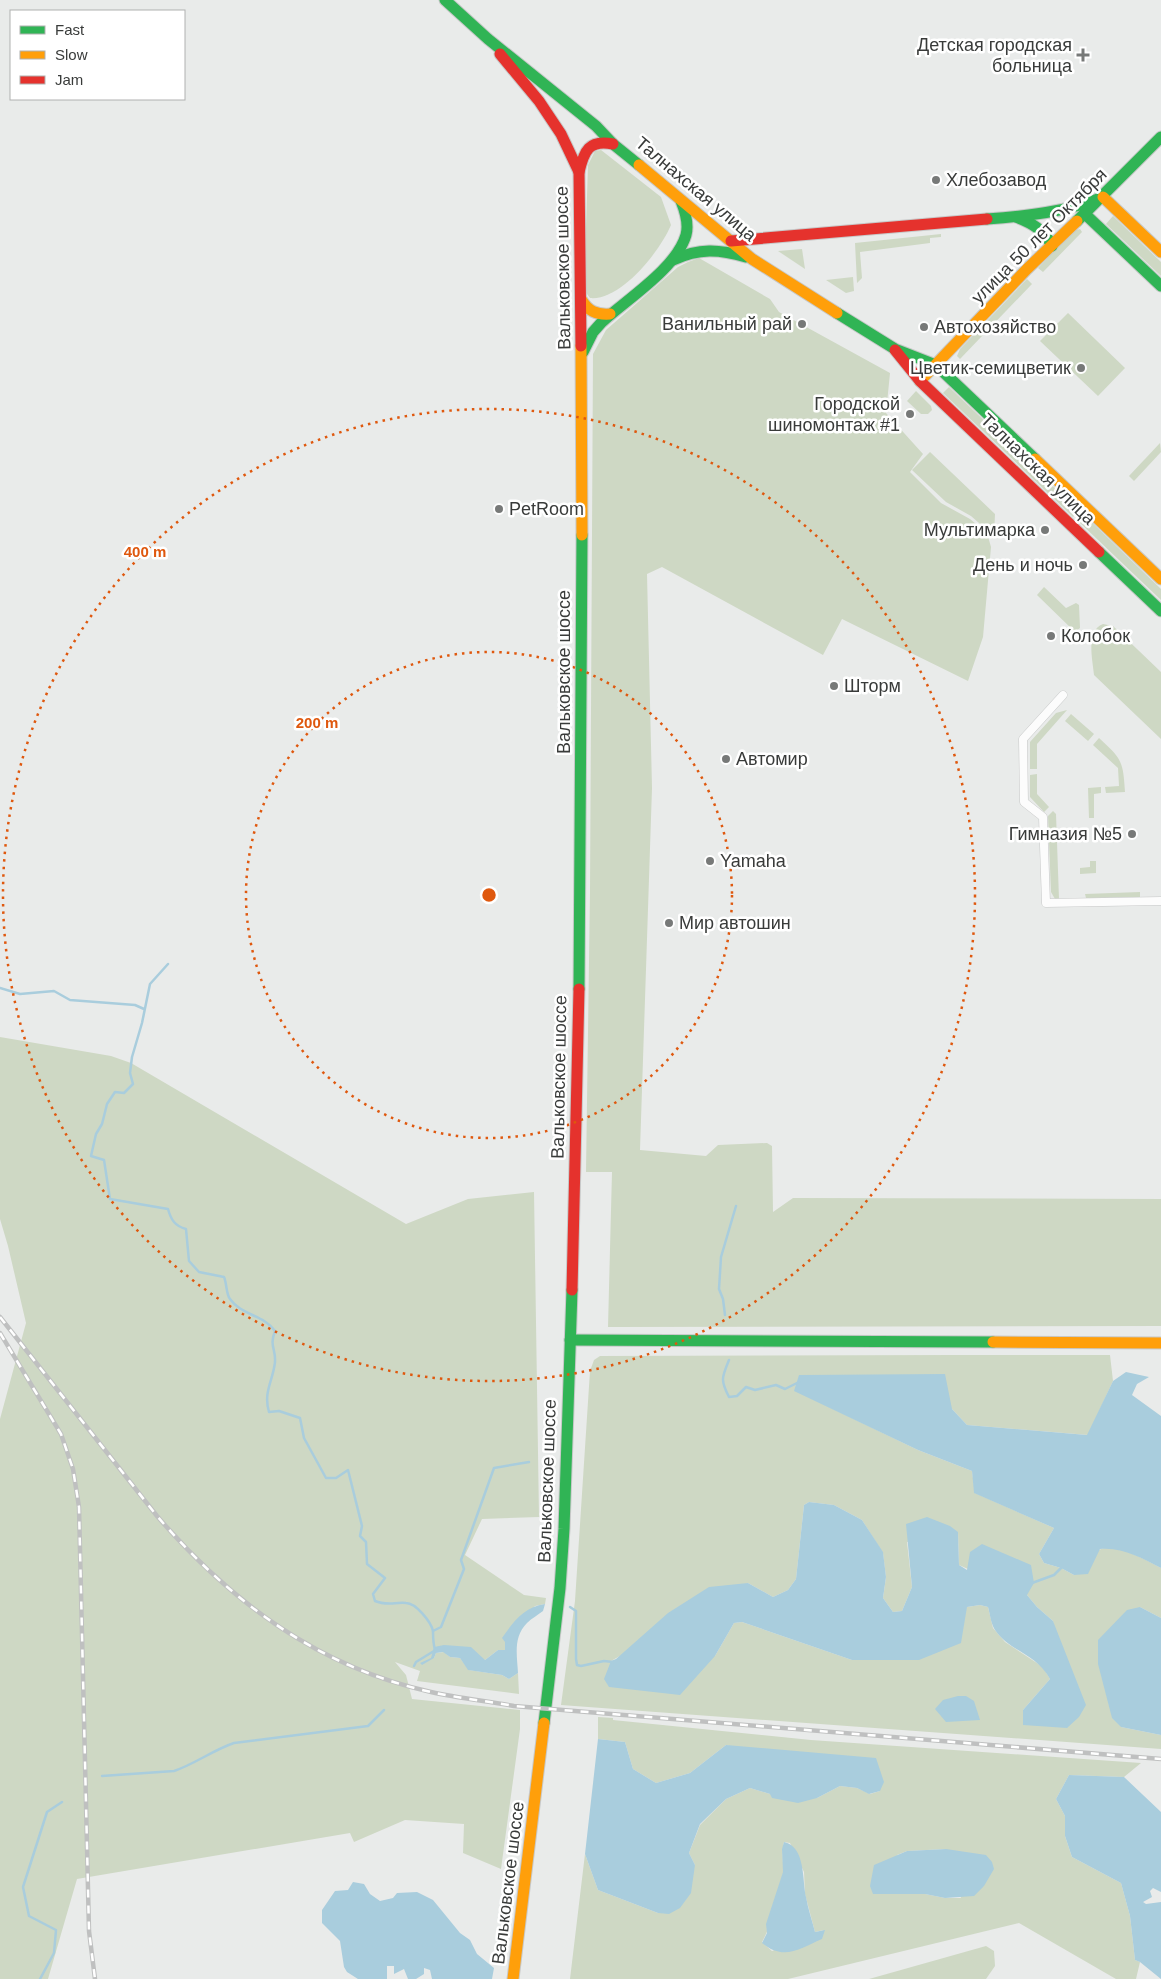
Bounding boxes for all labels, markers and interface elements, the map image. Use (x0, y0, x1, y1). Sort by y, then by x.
legend (10, 10, 185, 100)
text: Fast (55, 21, 85, 38)
place label: Детская городская больница (917, 35, 1073, 76)
text: Slow (55, 46, 88, 63)
marker: Детская городская больница (1076, 48, 1090, 62)
text: Jam (55, 71, 83, 88)
street label: Талнахская улица (632, 133, 761, 246)
street label: улица 50 лет Октября (967, 164, 1111, 308)
place label: Хлебозавод (946, 170, 1047, 190)
marker: Хлебозавод (930, 174, 942, 186)
street label: Вальковское шоссе (552, 186, 574, 350)
place label: Ванильный рай (662, 314, 792, 334)
place label: Автохозяйство (934, 317, 1056, 337)
marker: Ванильный рай (796, 318, 808, 330)
marker: Автохозяйство (918, 321, 930, 333)
place label: Цветик-семицветик (910, 358, 1071, 378)
marker: Цветик-семицветик (1075, 362, 1087, 374)
place label: Городской шиномонтаж #1 (768, 394, 900, 435)
marker: Городской шиномонтаж #1 (904, 408, 916, 420)
street label: Талнахская улица (977, 409, 1100, 529)
place label: PetRoom (509, 499, 584, 519)
marker: PetRoom (493, 503, 505, 515)
place label: Мультимарка (924, 520, 1036, 540)
marker: Мультимарка (1039, 524, 1051, 536)
text: 400 m (124, 543, 166, 560)
place label: День и ночь (973, 555, 1073, 575)
marker: День и ночь (1077, 559, 1089, 571)
street label: Вальковское шоссе (554, 590, 574, 754)
place label: Колобок (1061, 626, 1130, 646)
marker: Колобок (1045, 630, 1057, 642)
place label: Шторм (844, 676, 901, 696)
marker: Шторм (828, 680, 840, 692)
text: 200 m (296, 714, 338, 731)
place label: Автомир (736, 749, 808, 769)
marker: Автомир (720, 753, 732, 765)
place label: Гимназия №5 (1009, 824, 1122, 844)
marker: Гимназия №5 (1126, 828, 1138, 840)
place label: Yamaha (720, 851, 787, 871)
marker: Yamaha (704, 855, 716, 867)
centre of rings (480, 886, 498, 904)
place label: Мир автошин (679, 913, 791, 933)
marker: Мир автошин (663, 917, 675, 929)
street label: Вальковское шоссе (548, 995, 570, 1159)
street label: Вальковское шоссе (534, 1399, 560, 1563)
street label: Вальковское шоссе (488, 1800, 528, 1966)

